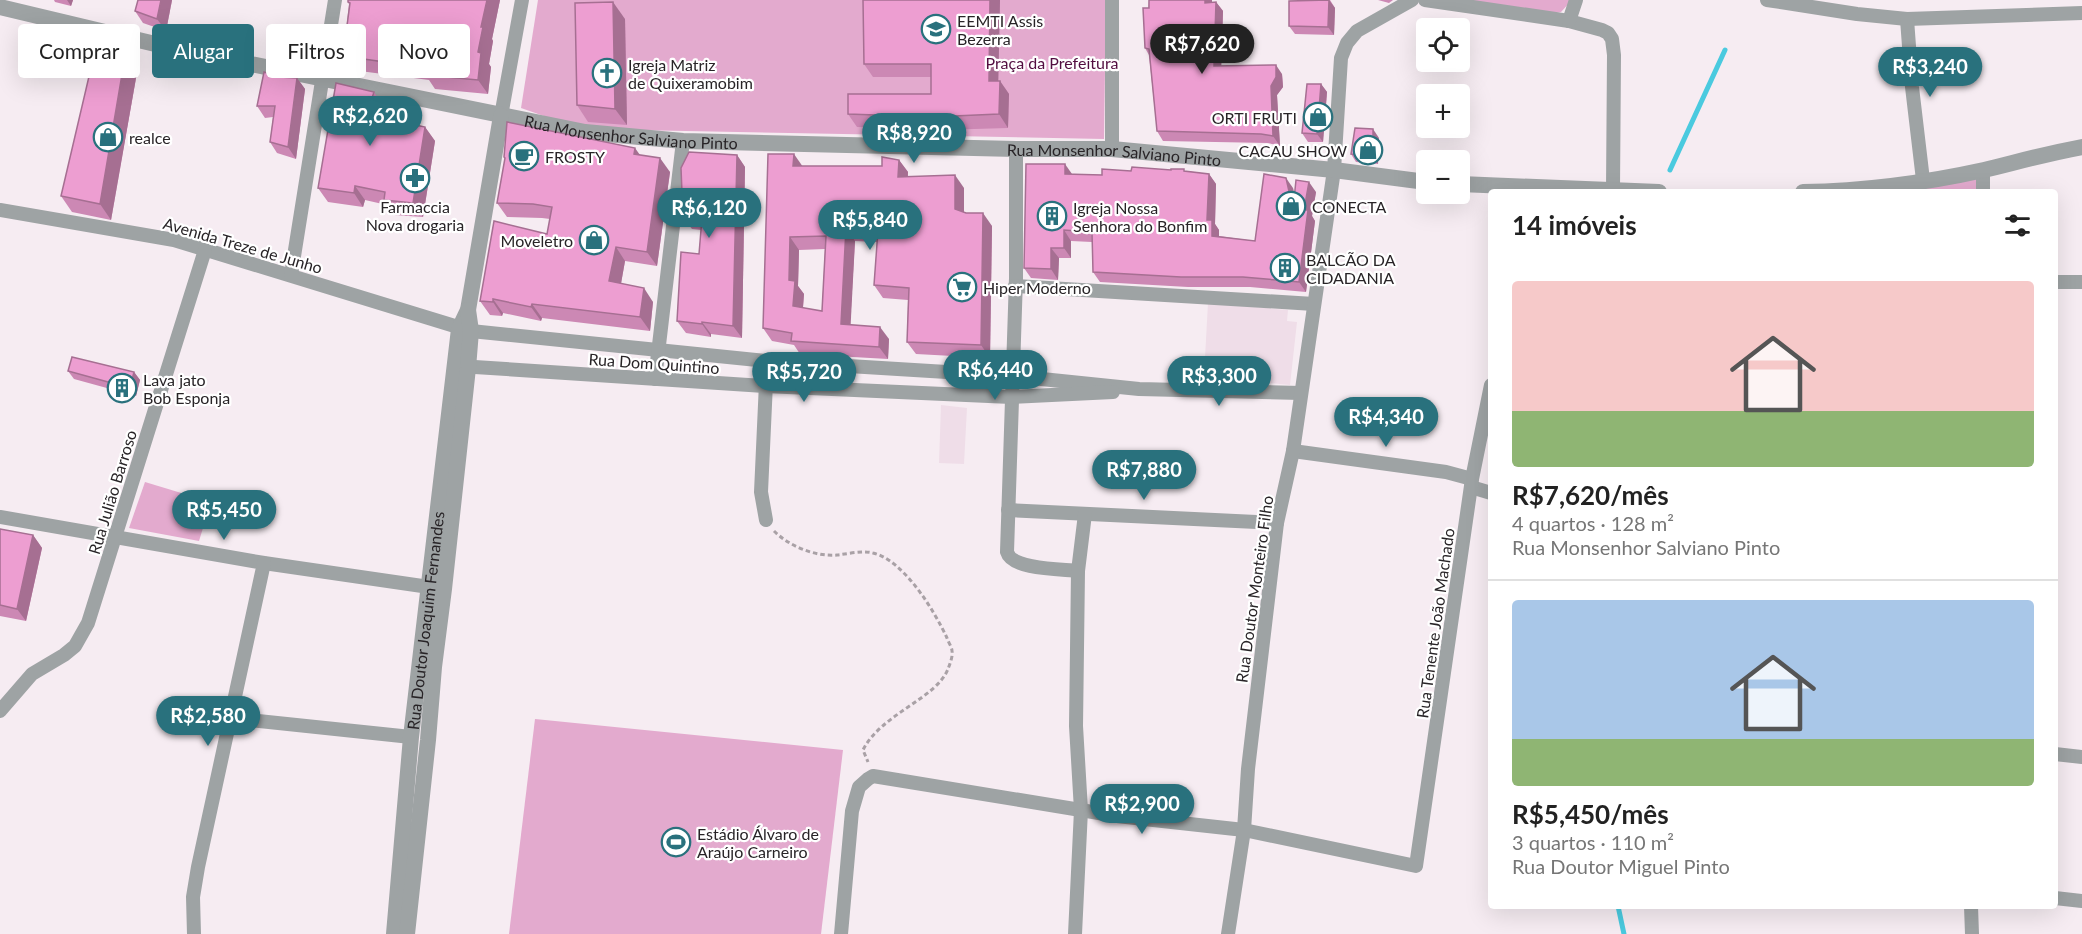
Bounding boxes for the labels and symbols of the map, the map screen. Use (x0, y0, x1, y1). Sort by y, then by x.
place label: EEMTI Assis Bezerra (957, 11, 1043, 48)
school or university icon: EEMTI Assis Bezerra (920, 13, 952, 45)
pin: R$7,620 (1147, 24, 1257, 75)
pin: R$3,240 (1875, 47, 1985, 98)
park label: Praça da Prefeitura (985, 53, 1119, 72)
place label: Igreja Matriz de Quixeramobim (628, 55, 753, 92)
church icon: Igreja Matriz de Quixeramobim (591, 57, 623, 89)
pin: R$2,620 (315, 96, 425, 147)
shop icon: ORTI FRUTI (1302, 101, 1334, 133)
place label: ORTI FRUTI (1212, 108, 1297, 127)
street label: Rua Monsenhor Salviano Pinto (523, 110, 738, 152)
pin: R$8,920 (859, 113, 969, 164)
shop icon: realce (92, 121, 124, 153)
place label: realce (129, 128, 171, 147)
shop icon: CACAU SHOW (1352, 134, 1384, 166)
street label: Rua Monsenhor Salviano Pinto (1007, 139, 1222, 169)
cafe icon: FROSTY (508, 140, 540, 172)
place label: CACAU SHOW (1239, 141, 1347, 160)
place label: FROSTY (545, 147, 605, 166)
pharmacy icon: Farmaccia Nova drogaria (399, 162, 431, 194)
pin: R$6,120 (654, 188, 764, 239)
shop icon: CONECTA (1275, 190, 1307, 222)
place label: Farmaccia Nova drogaria (366, 197, 464, 234)
place label: CONECTA (1312, 197, 1386, 216)
place label: Igreja Nossa Senhora do Bonfim (1073, 198, 1207, 235)
pin: R$5,840 (815, 200, 925, 251)
building icon: Igreja Nossa Senhora do Bonfim (1036, 200, 1068, 232)
street label: Avenida Treze de Junho (161, 213, 325, 277)
shop icon: Moveletro (578, 224, 610, 256)
place label: Moveletro (501, 231, 573, 250)
place label: BALCÃO DA CIDADANIA (1306, 250, 1396, 287)
building icon: BALCÃO DA CIDADANIA (1269, 252, 1301, 284)
supermarket icon: Hiper Moderno (946, 271, 978, 303)
place label: Hiper Moderno (983, 278, 1091, 297)
street label: Rua Dom Quintino (588, 349, 720, 377)
pin: R$6,440 (940, 350, 1050, 401)
pin: R$5,720 (749, 352, 859, 403)
pin: R$3,300 (1164, 356, 1274, 407)
place label: Lava jato Bob Esponja (143, 370, 230, 407)
building icon: Lava jato Bob Esponja (106, 372, 138, 404)
pin: R$4,340 (1331, 397, 1441, 448)
street label: Rua Julião Barroso (84, 428, 140, 556)
pin: R$7,880 (1089, 450, 1199, 501)
pin: R$5,450 (169, 490, 279, 541)
street label: Rua Doutor Monteiro Filho (1231, 494, 1277, 684)
street label: Rua Doutor Joaquim Fernandes (402, 510, 447, 731)
street label: Rua Tenente João Machado (1412, 527, 1458, 719)
pin: R$2,580 (153, 696, 263, 747)
pin: R$2,900 (1087, 784, 1197, 835)
place label: Estádio Álvaro de Araújo Carneiro (697, 824, 819, 861)
sports icon: Estádio Álvaro de Araújo Carneiro (660, 826, 692, 858)

